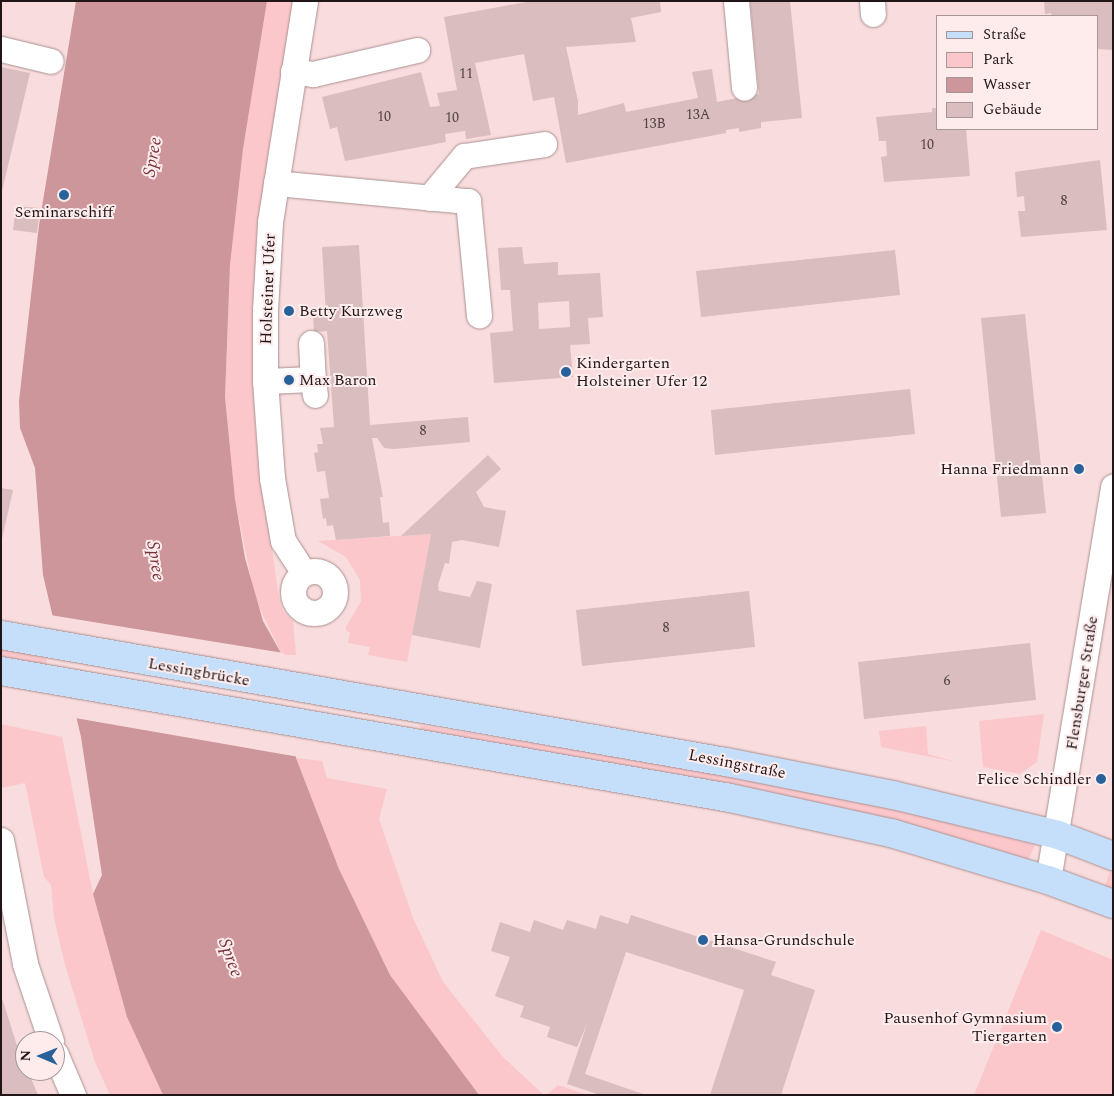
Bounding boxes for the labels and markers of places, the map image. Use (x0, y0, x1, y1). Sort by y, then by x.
marker: Seminarschiff (58, 189, 70, 201)
place label: Seminarschiff (15, 202, 113, 222)
place label: Betty Kurzweg (299, 301, 403, 321)
marker: Betty Kurzweg (283, 305, 295, 317)
place label: Kindergarten Holsteiner Ufer 12 (576, 353, 707, 391)
marker: Kindergarten Holsteiner Ufer 12 (560, 366, 572, 378)
place label: Max Baron (299, 370, 377, 390)
marker: Max Baron (283, 374, 295, 386)
place label: Hanna Friedmann (940, 459, 1069, 479)
marker: Hanna Friedmann (1073, 463, 1085, 475)
place label: Felice Schindler (977, 769, 1091, 789)
marker: Felice Schindler (1095, 773, 1107, 785)
place label: Hansa-Grundschule (713, 930, 855, 950)
marker: Hansa-Grundschule (697, 934, 709, 946)
place label: Pausenhof Gymnasium Tiergarten (883, 1008, 1047, 1046)
marker: Pausenhof Gymnasium Tiergarten (1051, 1021, 1063, 1033)

